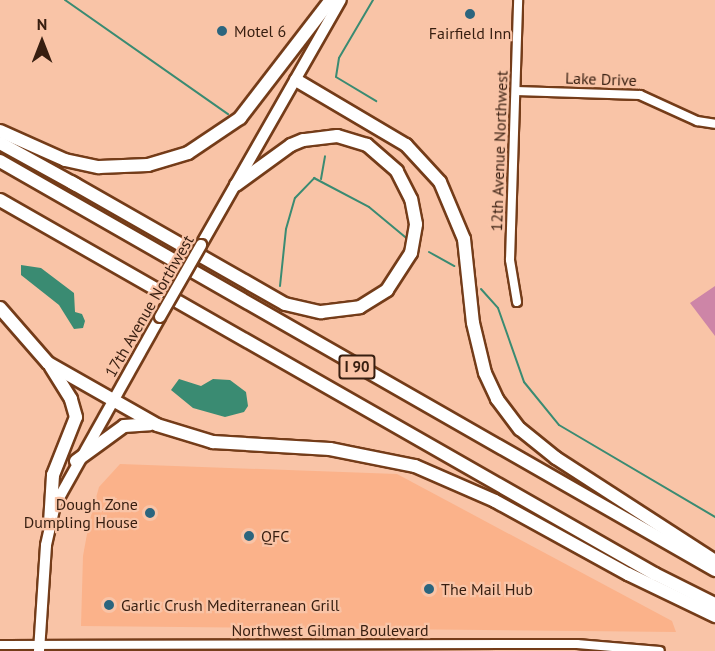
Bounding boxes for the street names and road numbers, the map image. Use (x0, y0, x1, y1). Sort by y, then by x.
street label: Lake Drive (565, 68, 637, 90)
street label: 12th Avenue Northwest (487, 70, 511, 232)
street label: 17th Avenue Northwest (100, 231, 198, 381)
road number: I 90 (338, 355, 376, 379)
street label: Northwest Gilman Boulevard (232, 620, 428, 640)

